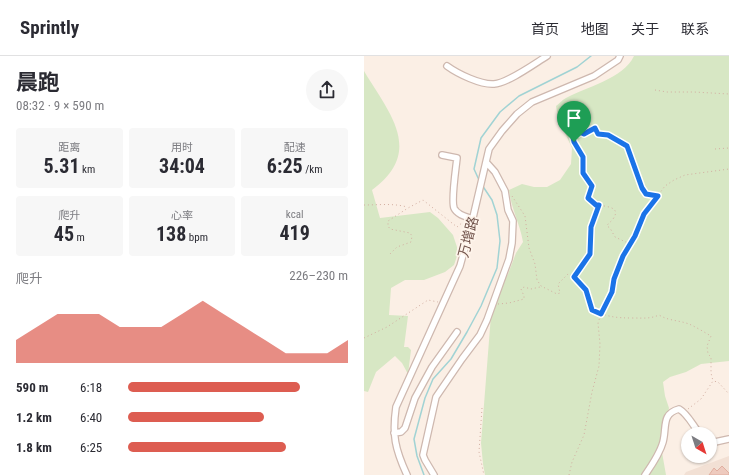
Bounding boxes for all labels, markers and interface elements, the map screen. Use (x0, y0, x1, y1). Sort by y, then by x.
text: Sprintly (20, 16, 79, 39)
text: 首页 (531, 21, 559, 37)
text: 地图 (581, 21, 609, 37)
text: 关于 (631, 21, 659, 37)
text: 联系 (681, 21, 709, 37)
button: share (306, 69, 348, 111)
text: 晨跑 (16, 70, 60, 95)
text: 08:32 · 9 × 590 m (16, 98, 104, 113)
pin (557, 101, 591, 142)
icon: arrive (563, 107, 585, 129)
text: 距离 (58, 141, 80, 154)
text: 用时 (171, 141, 193, 154)
text: 配速 (284, 141, 306, 154)
text: 5.31 (43, 154, 80, 178)
text: 34:04 (159, 154, 205, 178)
text: 6:25 (267, 154, 303, 178)
text: km (80, 163, 95, 176)
text: /km (303, 163, 322, 176)
text: kcal (286, 208, 304, 221)
text: 爬升 (58, 209, 80, 222)
text: 心率 (171, 209, 193, 222)
street label: 万增路 (455, 215, 481, 259)
text: 419 (279, 221, 310, 245)
text: 45 (54, 222, 74, 246)
text: 138 (156, 222, 186, 246)
text: m (74, 231, 85, 244)
text: bpm (186, 231, 208, 244)
text: 226–230 m (289, 268, 348, 283)
text: 爬升 (16, 271, 42, 286)
text: 590 m (16, 380, 48, 395)
text: 6:18 (80, 380, 102, 395)
text: 1.2 km (16, 410, 52, 425)
text: 6:40 (80, 410, 102, 425)
north arrow (681, 427, 717, 463)
map controls (681, 427, 717, 463)
text: 1.8 km (16, 440, 52, 455)
text: 6:25 (80, 440, 102, 455)

